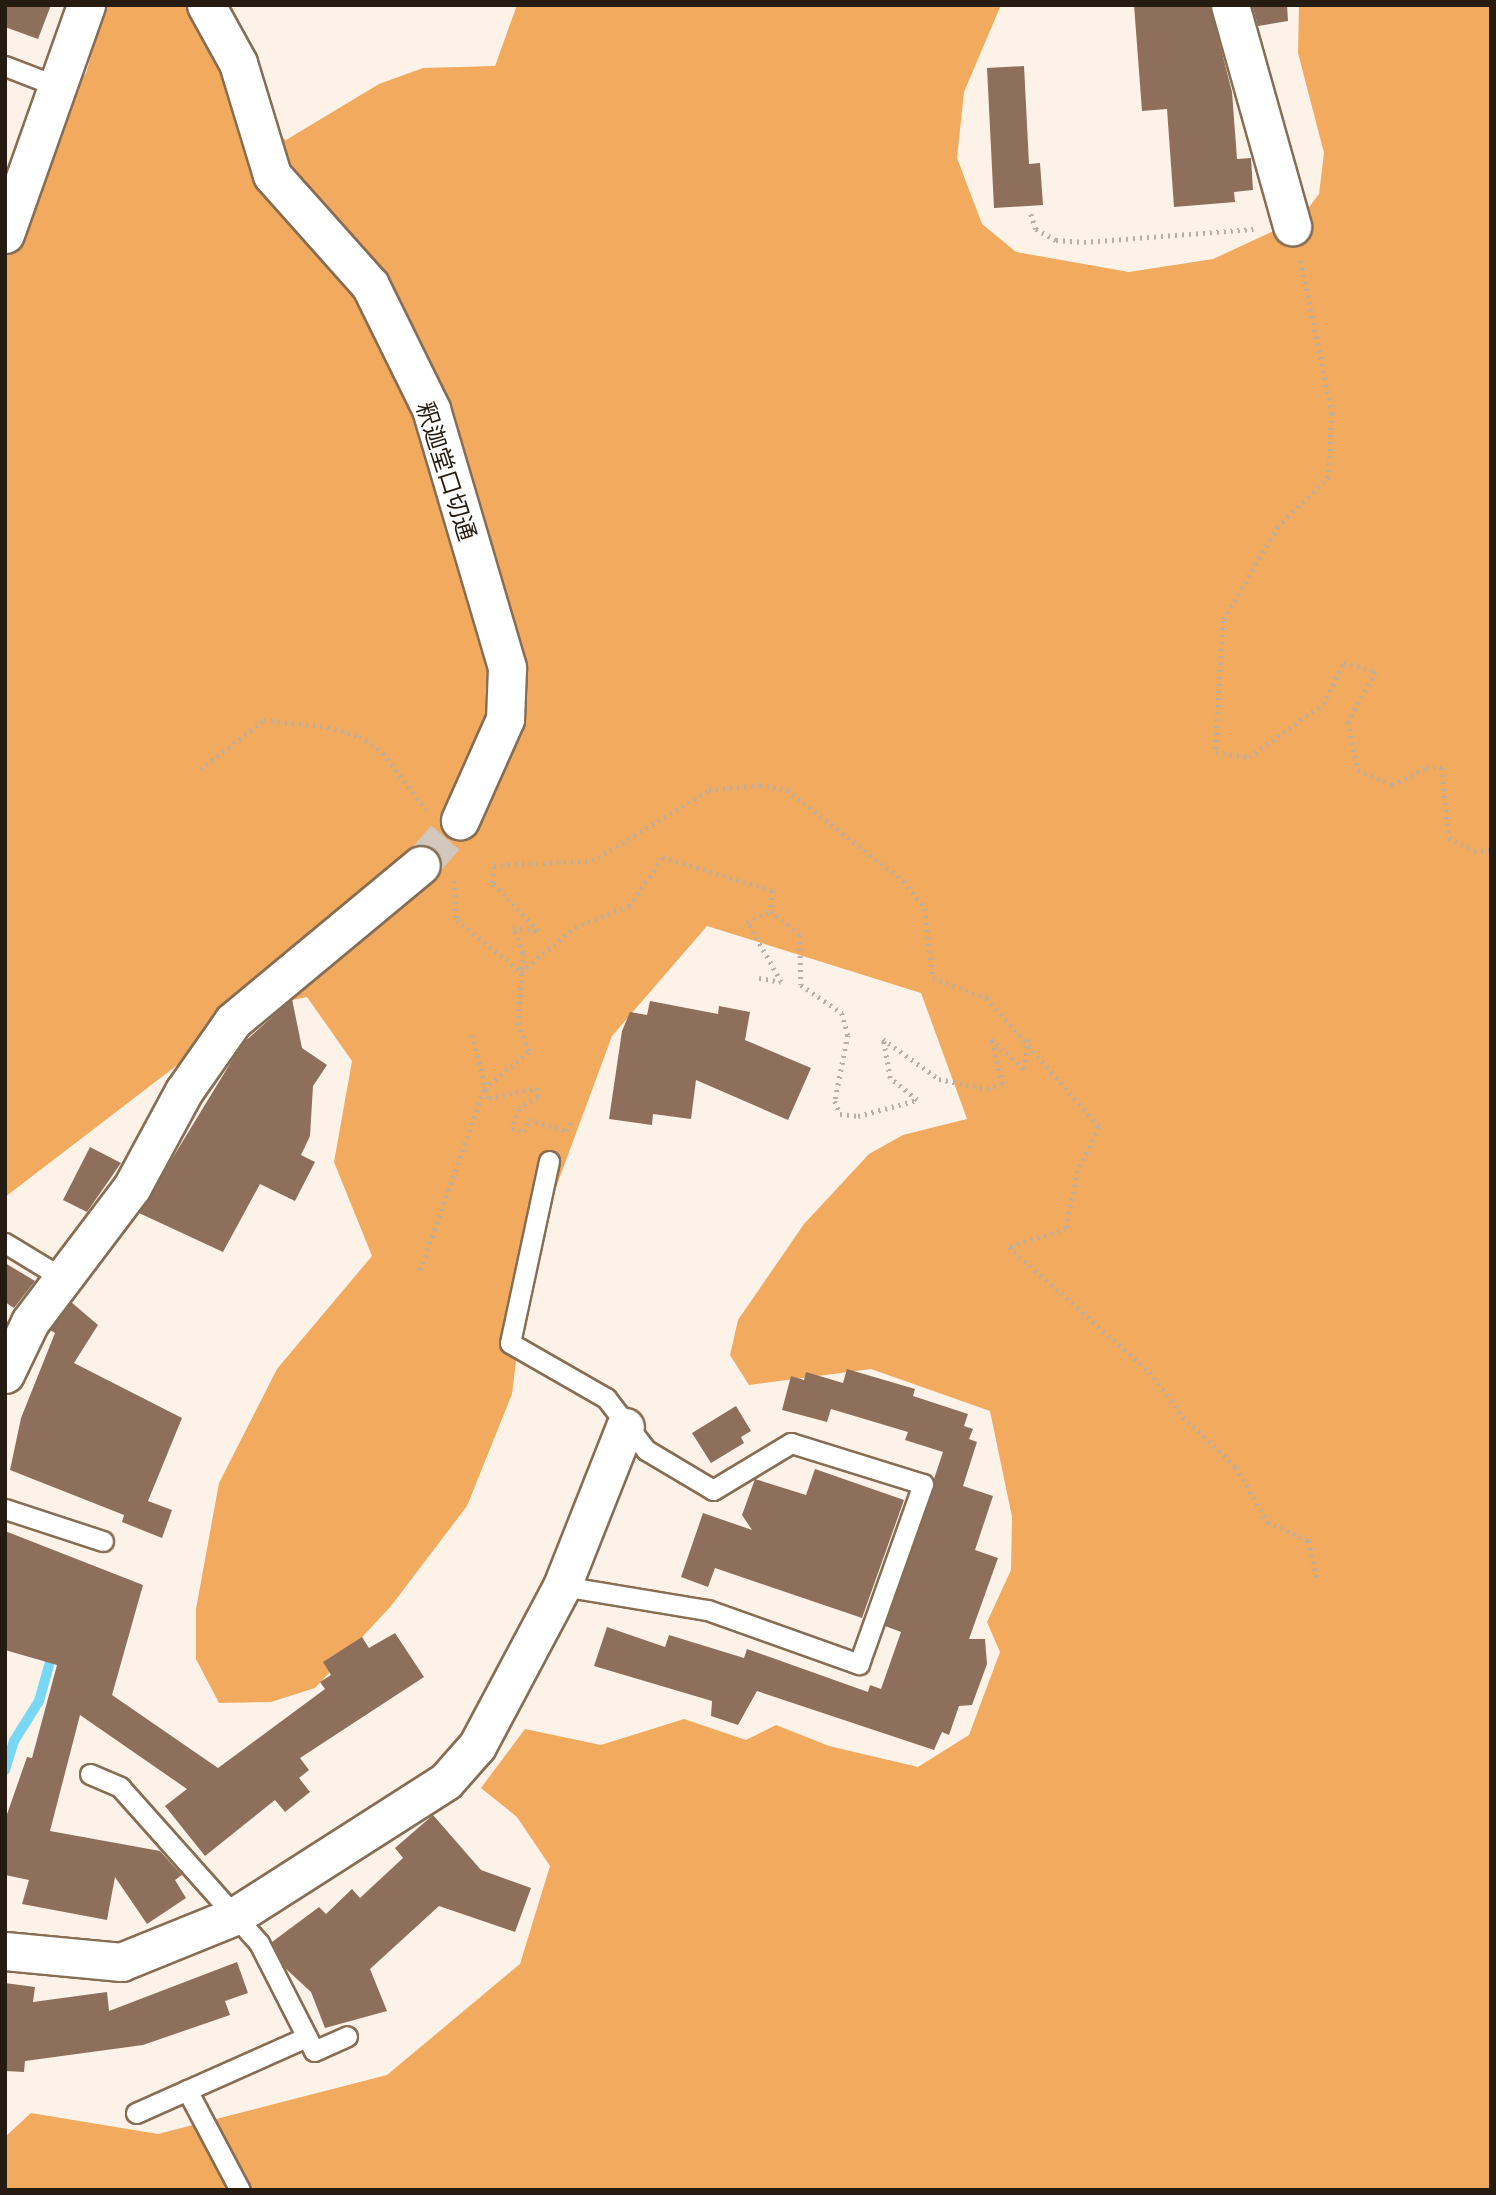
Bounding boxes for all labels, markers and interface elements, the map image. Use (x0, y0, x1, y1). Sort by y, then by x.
street label: 釈迦堂口切通 (411, 398, 483, 544)

